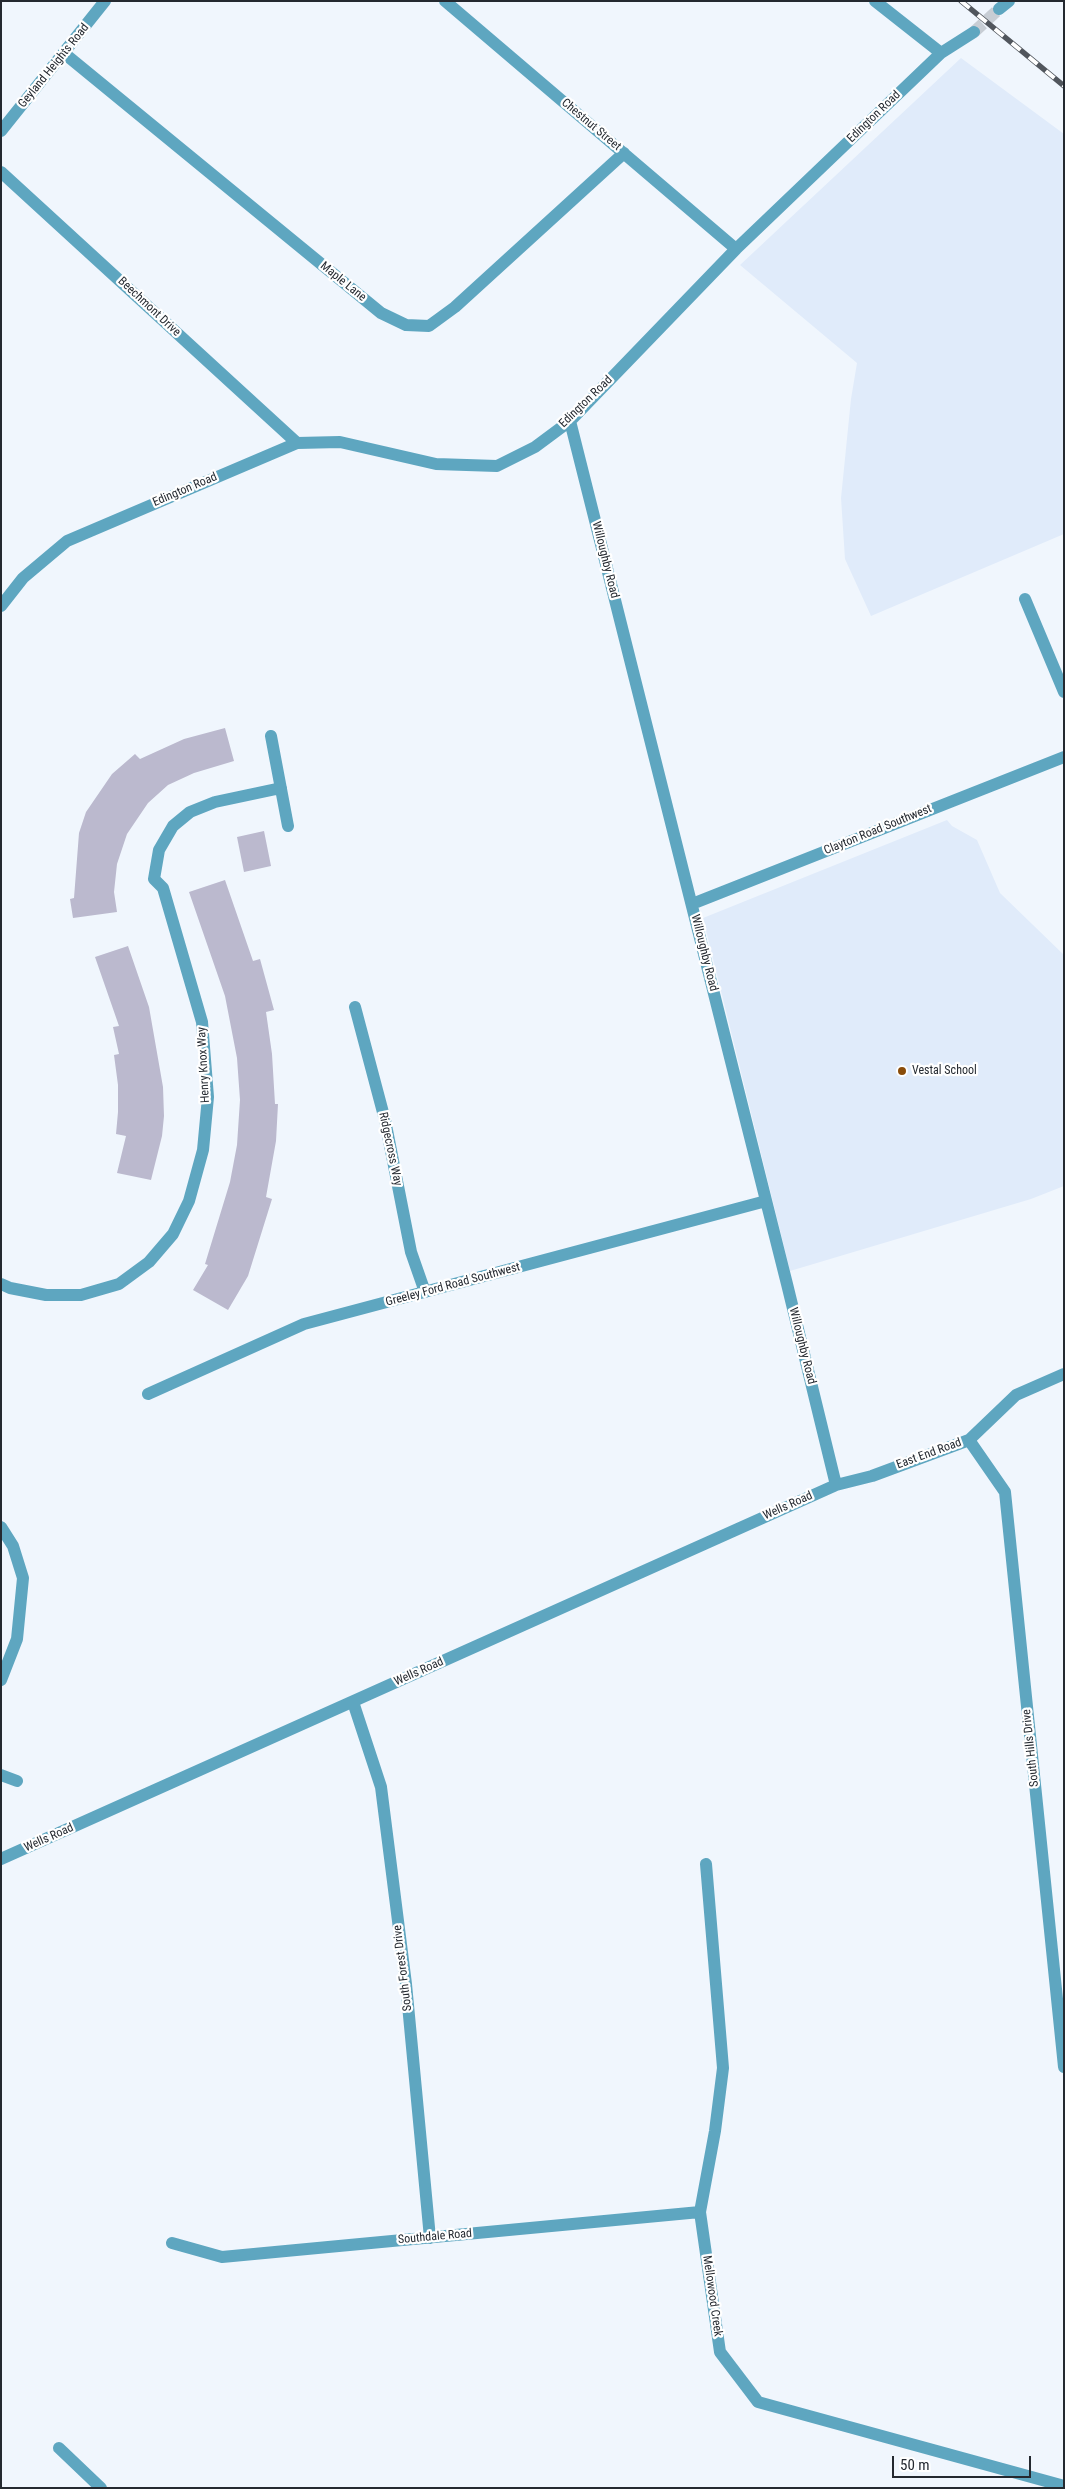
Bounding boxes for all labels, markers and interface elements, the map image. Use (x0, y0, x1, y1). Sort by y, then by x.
street label: Geyland Heights Road (16, 21, 92, 111)
street label: Edington Road (844, 88, 904, 146)
street label: Chestnut Street (558, 96, 624, 154)
street label: Maple Lane (317, 259, 369, 305)
street label: Beechmont Drive (115, 274, 183, 340)
street label: Edington Road (556, 373, 616, 431)
street label: Edington Road (151, 470, 219, 510)
street label: Willoughby Road (589, 520, 621, 600)
street label: Clayton Road Southwest (822, 802, 934, 858)
street label: Willoughby Road (688, 913, 720, 993)
street label: Henry Knox Way (195, 1027, 213, 1103)
place label: Vestal School (912, 1064, 977, 1078)
marker: Vestal School (896, 1065, 908, 1077)
street label: Ridgecross Way (375, 1111, 405, 1187)
street label: Greeley Ford Road Southwest (384, 1260, 522, 1310)
street label: Willoughby Road (786, 1306, 818, 1386)
street label: East End Road (895, 1436, 963, 1472)
street label: Wells Road (761, 1489, 815, 1523)
street label: Wells Road (392, 1655, 446, 1689)
street label: South Hills Drive (1020, 1708, 1042, 1788)
street label: Wells Road (22, 1821, 76, 1855)
street label: South Forest Drive (391, 1924, 415, 2012)
street label: Southdale Road (397, 2227, 473, 2247)
street label: Mellowood Creek (699, 2255, 725, 2337)
scale bar (895, 2446, 1034, 2478)
text: 50 m (900, 2456, 930, 2474)

